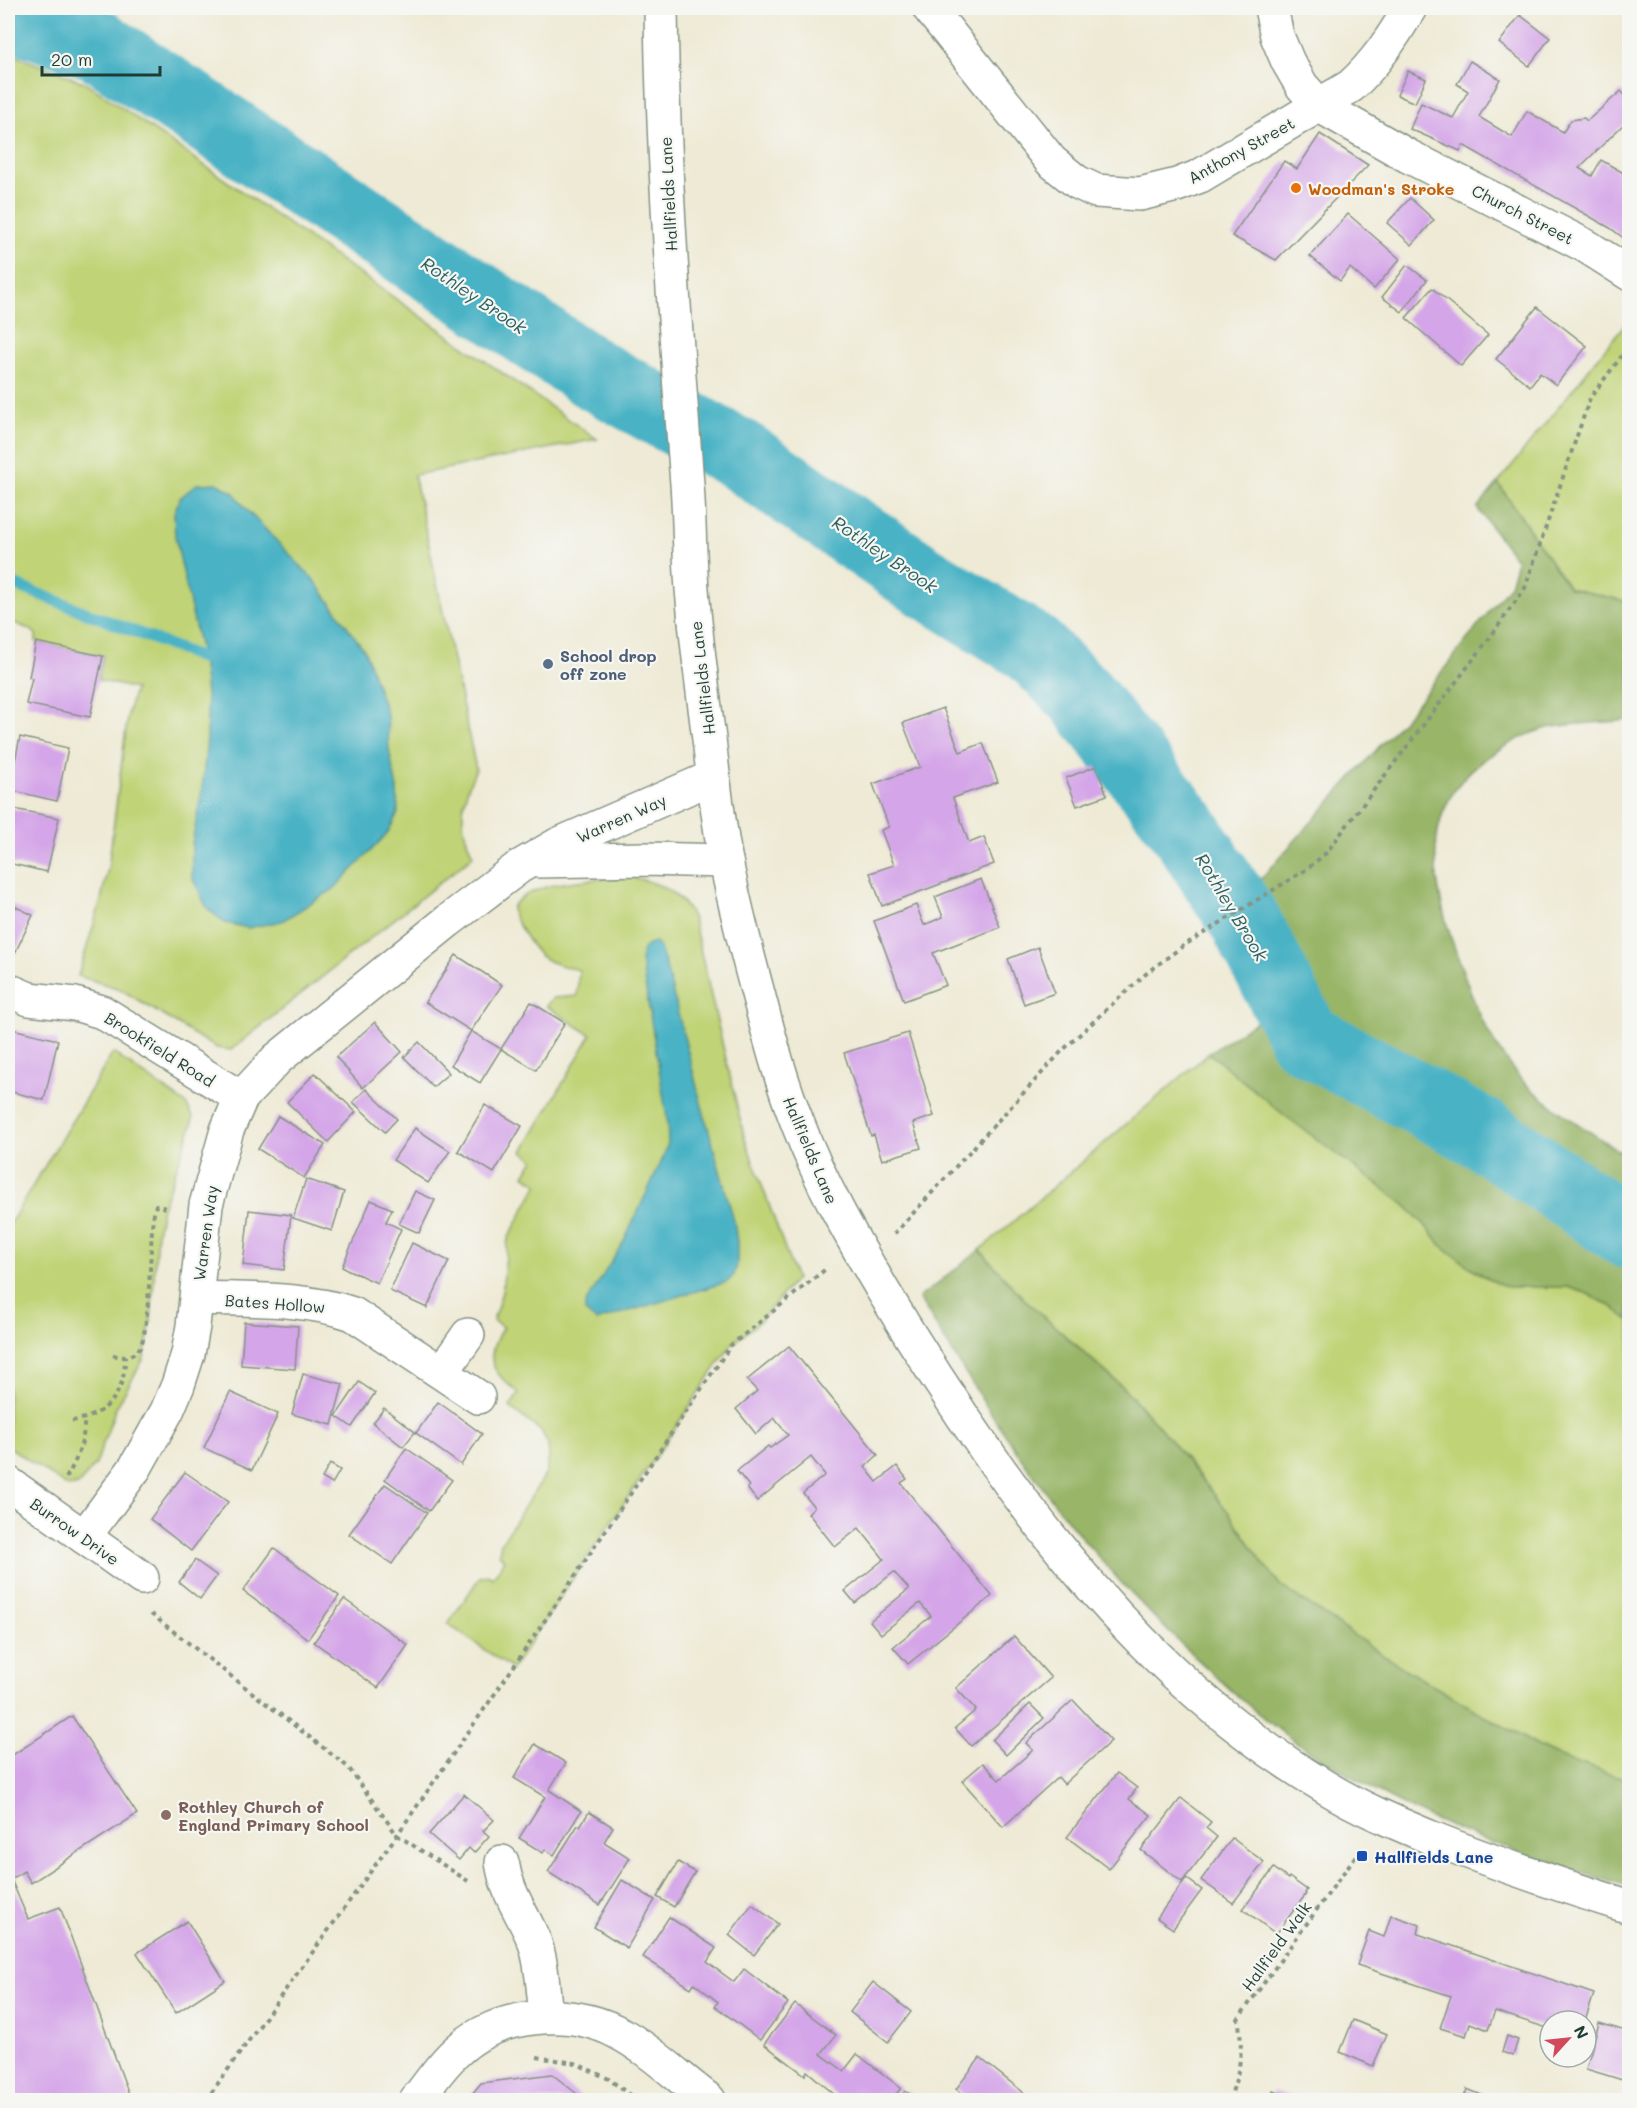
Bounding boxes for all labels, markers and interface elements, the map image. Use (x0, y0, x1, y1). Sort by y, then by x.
scale bar (42, 39, 160, 77)
text: 20 m (51, 47, 92, 71)
street label: Anthony Street (1184, 112, 1298, 188)
street label: Hallfields Lane (655, 136, 681, 252)
place label: Woodman's Stroke (1308, 178, 1454, 199)
street label: Church Street (1468, 179, 1578, 249)
marker: Woodman's Stroke (1289, 181, 1303, 195)
water label: Rothley Brook (417, 251, 532, 339)
water label: Rothley Brook (828, 510, 943, 598)
street label: Hallfields Lane (685, 620, 719, 736)
place label: School drop off zone (560, 645, 657, 684)
marker: School drop off zone (541, 657, 555, 671)
street label: Warren Way (573, 789, 669, 847)
water label: Rothley Brook (1190, 848, 1274, 966)
street label: Brookfield Road (101, 1007, 219, 1091)
street label: Hallfields Lane (779, 1093, 843, 1207)
street label: Warren Way (188, 1184, 222, 1282)
street label: Bates Hollow (224, 1289, 326, 1317)
street label: Burrow Drive (26, 1493, 124, 1569)
place label: Rothley Church of England Primary School (178, 1796, 369, 1835)
marker: Rothley Church of England Primary School (159, 1808, 173, 1822)
place label: Hallfields Lane (1374, 1846, 1493, 1867)
marker: Hallfields Lane (1355, 1849, 1369, 1863)
street label: Hallfield Walk (1236, 1897, 1316, 1995)
north arrow (1538, 2009, 1598, 2069)
text: N (1570, 2022, 1594, 2042)

